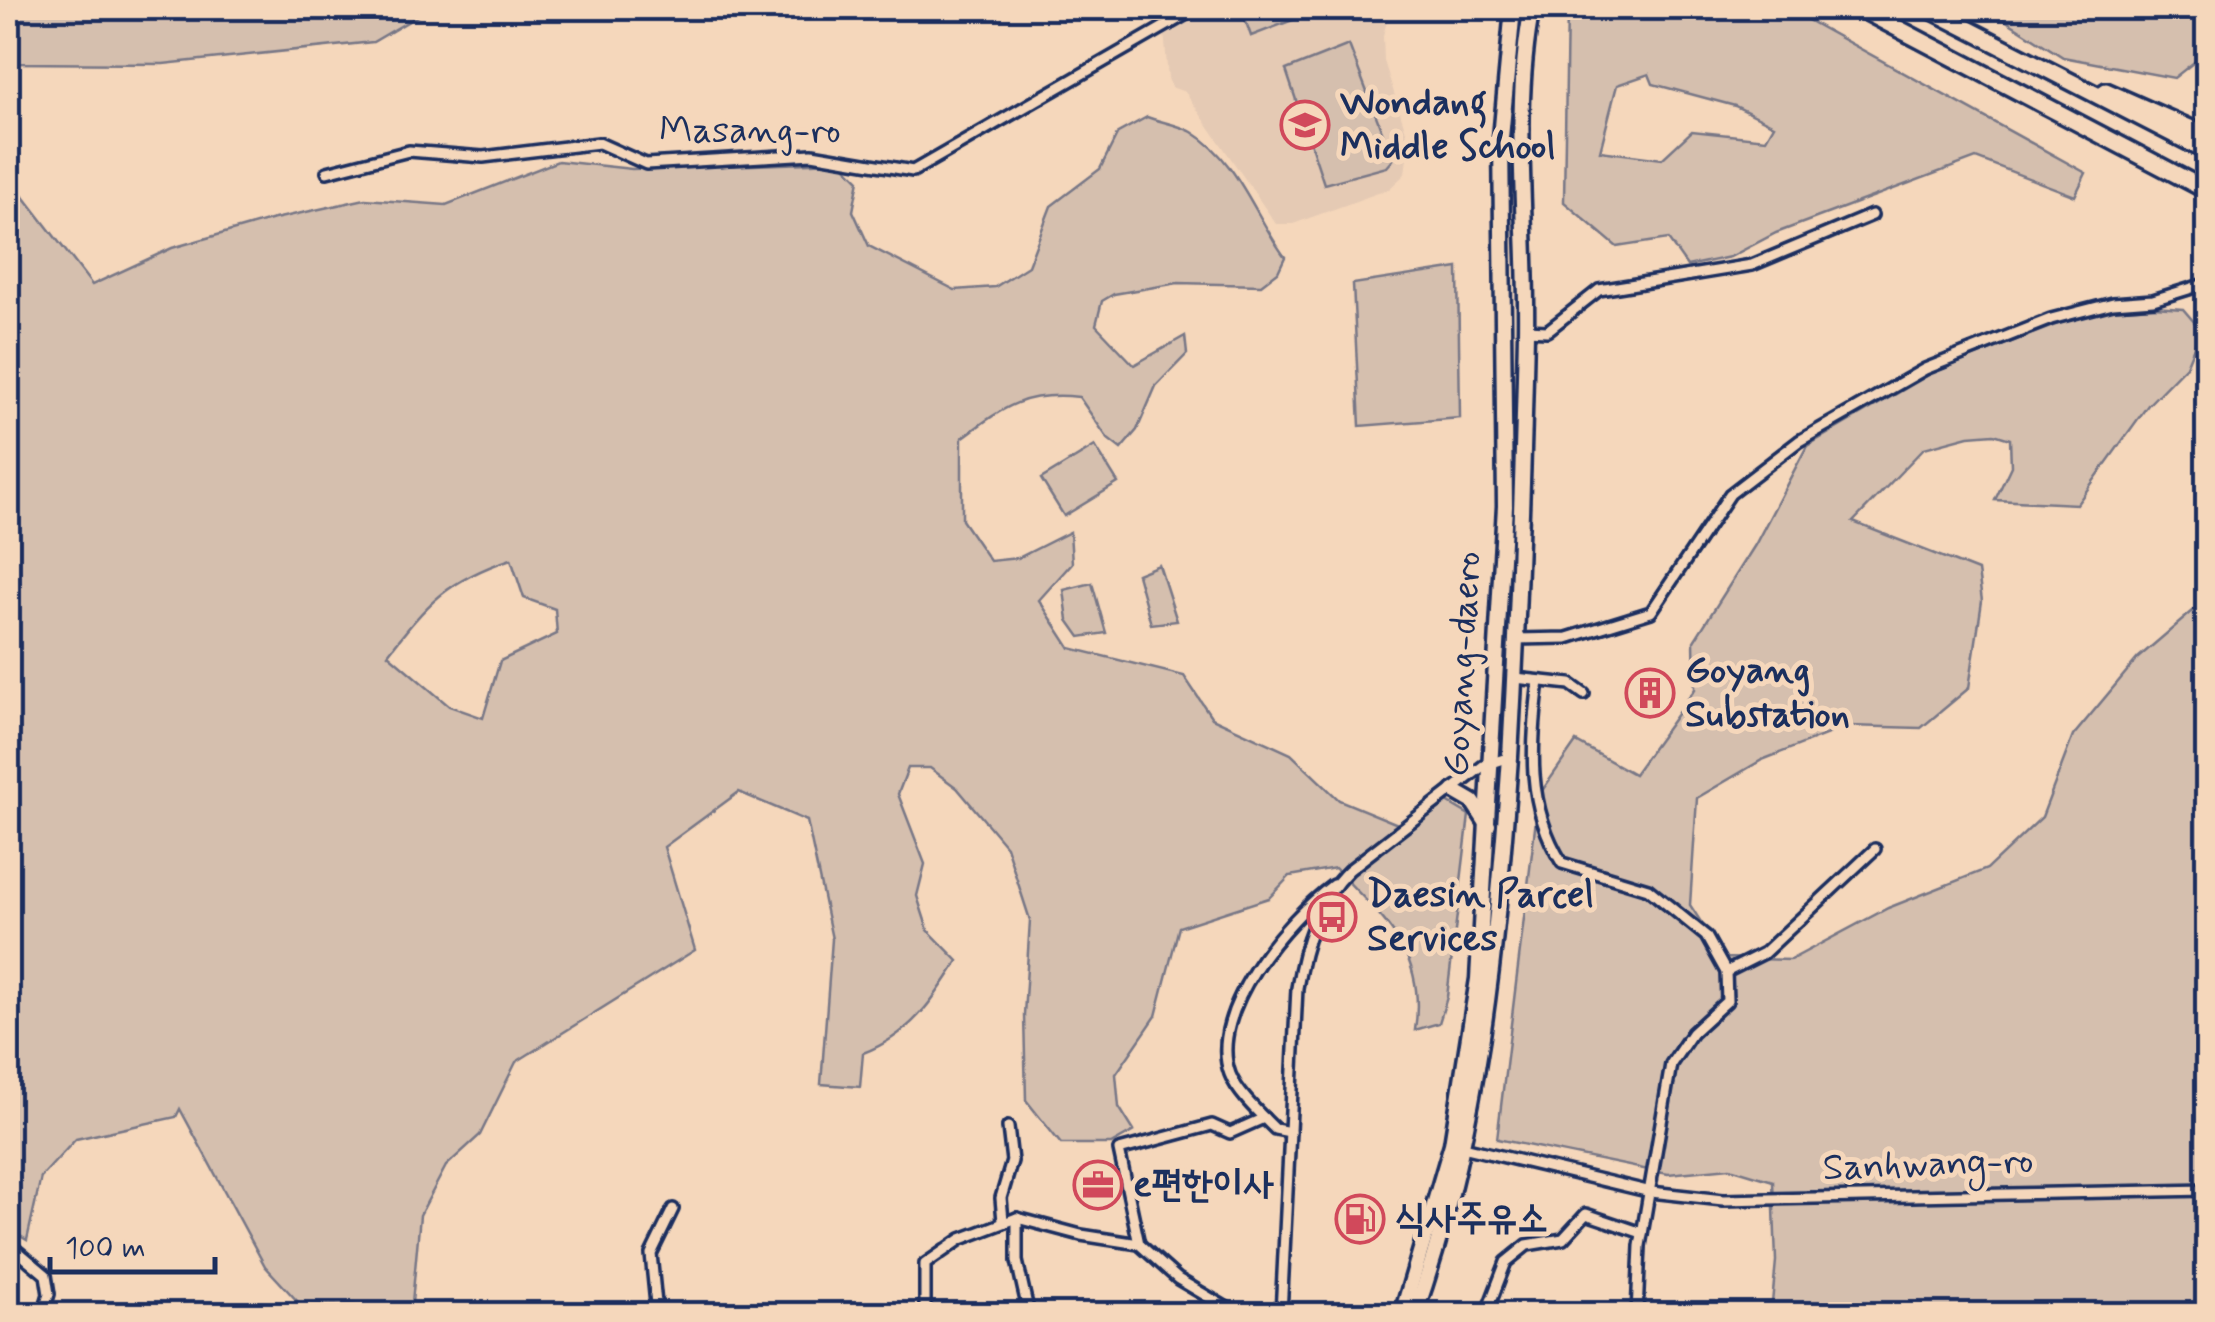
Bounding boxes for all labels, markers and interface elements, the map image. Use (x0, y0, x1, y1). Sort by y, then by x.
place label: Wondang Middle School (1340, 79, 1556, 172)
school or university icon: Wondang Middle School (1279, 99, 1331, 151)
street label: Masang-ro (659, 107, 841, 156)
street label: Goyang-daero (1433, 550, 1493, 778)
place label: Goyang Substation (1685, 647, 1850, 740)
building icon: Goyang Substation (1624, 667, 1676, 719)
place label: Daesin Parcel Services (1367, 871, 1594, 964)
bus stop icon: Daesin Parcel Services (1306, 891, 1358, 943)
street label: Sanhwang-ro (1822, 1137, 2034, 1197)
office icon: e편한이사 (1072, 1159, 1124, 1211)
place label: e편한이사 (1133, 1161, 1274, 1210)
fuel station icon: 식사주유소 (1334, 1193, 1386, 1245)
place label: 식사주유소 (1395, 1195, 1548, 1244)
scale bar (50, 1212, 215, 1274)
text: 100 m (65, 1229, 146, 1268)

